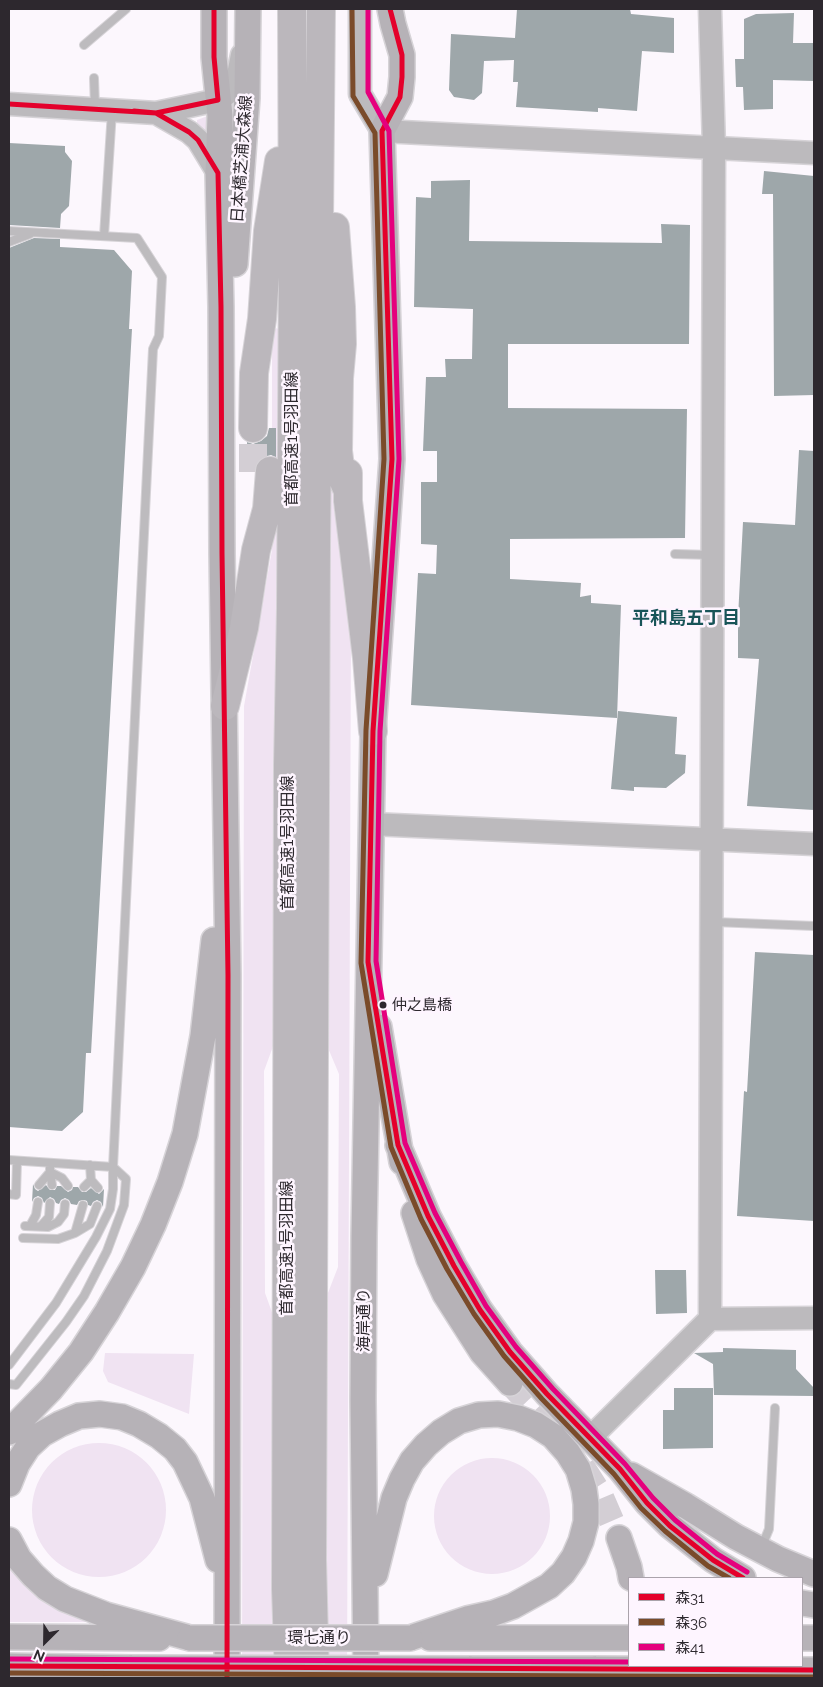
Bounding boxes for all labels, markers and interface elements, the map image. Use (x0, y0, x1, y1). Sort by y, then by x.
street label: 日本橋芝浦大森線 (228, 94, 256, 224)
street label: 首都高速1号羽田線 (282, 372, 302, 506)
district label: 平和島五丁目 (632, 608, 740, 630)
street label: 首都高速1号羽田線 (278, 776, 298, 910)
place label: 仲之島橋 (392, 996, 452, 1014)
marker: 仲之島橋 (378, 1000, 388, 1010)
street label: 首都高速1号羽田線 (277, 1181, 297, 1315)
street label: 海岸通り (354, 1288, 374, 1352)
legend (628, 1577, 803, 1667)
text: 森31 (675, 1589, 704, 1607)
text: 森36 (675, 1614, 707, 1632)
north arrow (20, 1617, 70, 1667)
street label: 環七通り (287, 1628, 351, 1648)
text: 森41 (675, 1639, 705, 1657)
text: N (31, 1646, 47, 1665)

